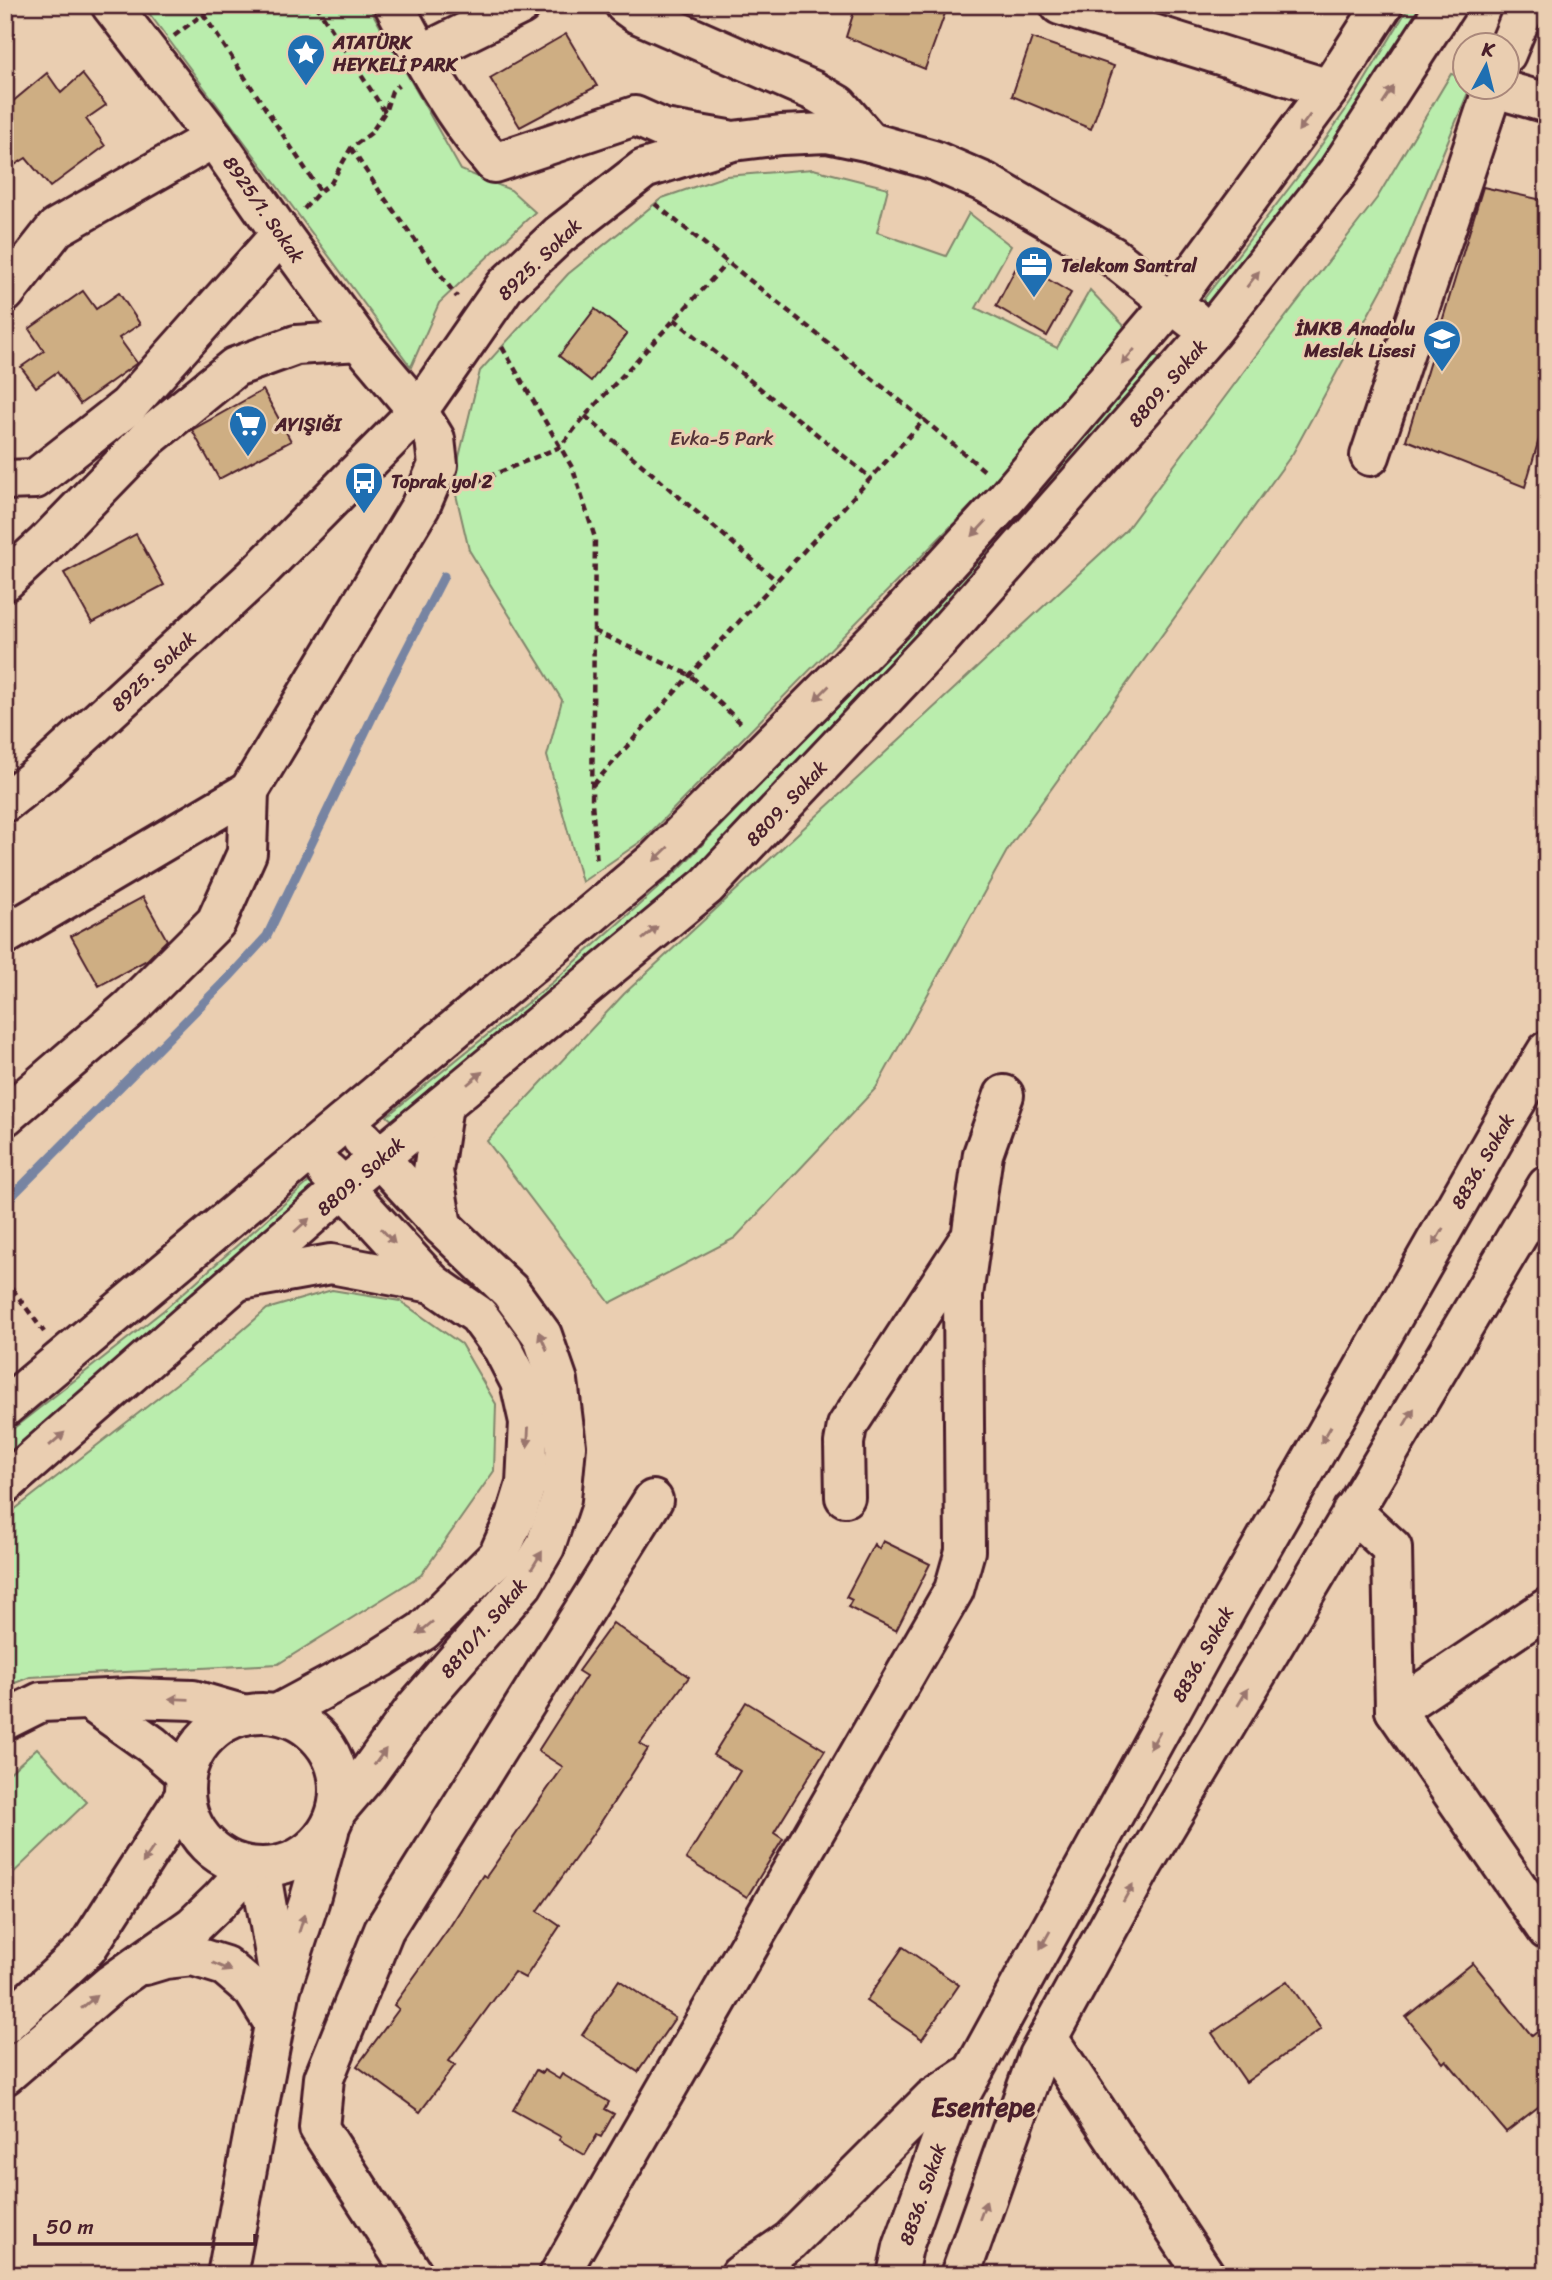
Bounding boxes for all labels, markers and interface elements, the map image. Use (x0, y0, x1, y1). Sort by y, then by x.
place label: ATATÜRK HEYKELİ PARK (332, 26, 459, 81)
place icon: ATATÜRK HEYKELİ PARK (285, 32, 327, 87)
north arrow (1450, 32, 1520, 102)
text: K (1479, 32, 1497, 67)
one-way arrow (1381, 86, 1394, 105)
one-way arrow (1297, 114, 1311, 132)
street label: 8925/1. Sokak (214, 149, 313, 270)
street label: 8925. Sokak (489, 210, 590, 309)
office icon: Telekom Santral (1013, 244, 1055, 299)
place label: Telekom Santral (1061, 249, 1198, 282)
one-way arrow (1246, 270, 1260, 288)
place label: İMKB Anadolu Meslek Lisesi (1295, 312, 1417, 367)
school or university icon: İMKB Anadolu Meslek Lisesi (1421, 318, 1463, 373)
street label: 8809. Sokak (1119, 332, 1215, 435)
one-way arrow (1121, 348, 1136, 365)
supermarket icon: AYIŞIĞI (227, 403, 269, 458)
place label: AYIŞIĞI (274, 408, 342, 441)
park label: Evka-5 Park (670, 422, 774, 455)
bus stop icon: Toprak yol 2 (343, 460, 385, 515)
place label: Toprak yol 2 (391, 465, 493, 498)
one-way arrow (971, 520, 987, 538)
street label: 8925. Sokak (103, 623, 204, 720)
one-way arrow (814, 685, 831, 701)
street label: 8809. Sokak (737, 752, 835, 854)
one-way arrow (653, 846, 670, 863)
one-way arrow (642, 926, 659, 941)
one-way arrow (466, 1071, 484, 1086)
street label: 8836. Sokak (1442, 1107, 1523, 1215)
street label: 8809. Sokak (309, 1128, 412, 1224)
one-way arrow (293, 1218, 310, 1234)
one-way arrow (379, 1227, 395, 1244)
one-way arrow (1432, 1228, 1444, 1247)
one-way arrow (538, 1330, 549, 1351)
one-way arrow (1402, 1407, 1415, 1426)
one-way arrow (1320, 1425, 1332, 1445)
one-way arrow (523, 1426, 534, 1448)
one-way arrow (48, 1432, 65, 1447)
one-way arrow (531, 1551, 543, 1570)
street label: 8810/1. Sokak (431, 1571, 535, 1686)
street label: 8836. Sokak (1162, 1600, 1243, 1709)
one-way arrow (416, 1620, 433, 1635)
one-way arrow (1236, 1687, 1249, 1706)
one-way arrow (167, 1694, 189, 1705)
one-way arrow (1149, 1731, 1161, 1750)
one-way arrow (373, 1748, 387, 1766)
one-way arrow (142, 1845, 155, 1864)
one-way arrow (1122, 1883, 1134, 1903)
one-way arrow (297, 1913, 308, 1934)
one-way arrow (1039, 1930, 1051, 1949)
one-way arrow (212, 1961, 233, 1972)
one-way arrow (81, 1995, 98, 2010)
district label: Esentepe (931, 2084, 1035, 2130)
street label: 8836. Sokak (890, 2139, 955, 2250)
one-way arrow (978, 2200, 989, 2221)
scale bar (35, 2203, 256, 2247)
text: 50 m (46, 2208, 94, 2246)

